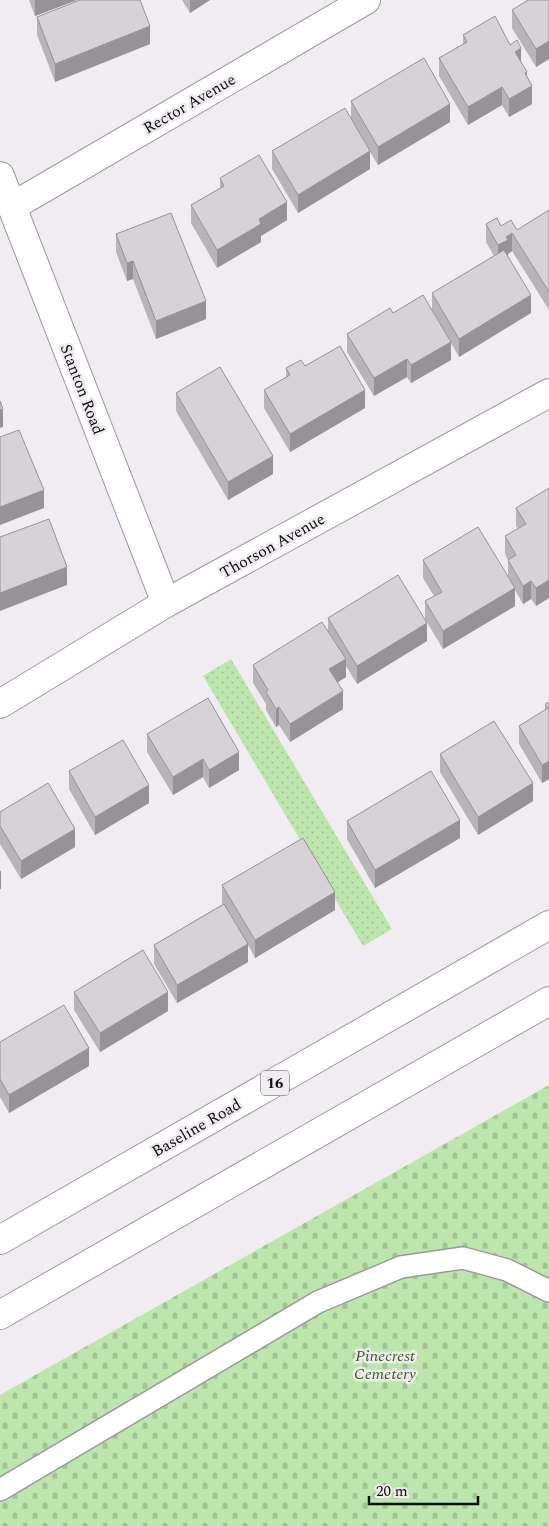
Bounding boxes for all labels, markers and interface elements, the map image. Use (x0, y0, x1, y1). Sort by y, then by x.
street label: Rector Avenue (139, 68, 240, 140)
street label: Stanton Road (54, 341, 110, 438)
street label: Thorson Avenue (216, 507, 329, 585)
road number: 16 (261, 1070, 289, 1096)
street label: Baseline Road (147, 1092, 246, 1163)
park label: Pinecrest Cemetery (354, 1344, 416, 1386)
scale bar (369, 1474, 478, 1506)
text: 20 m (376, 1480, 408, 1503)

